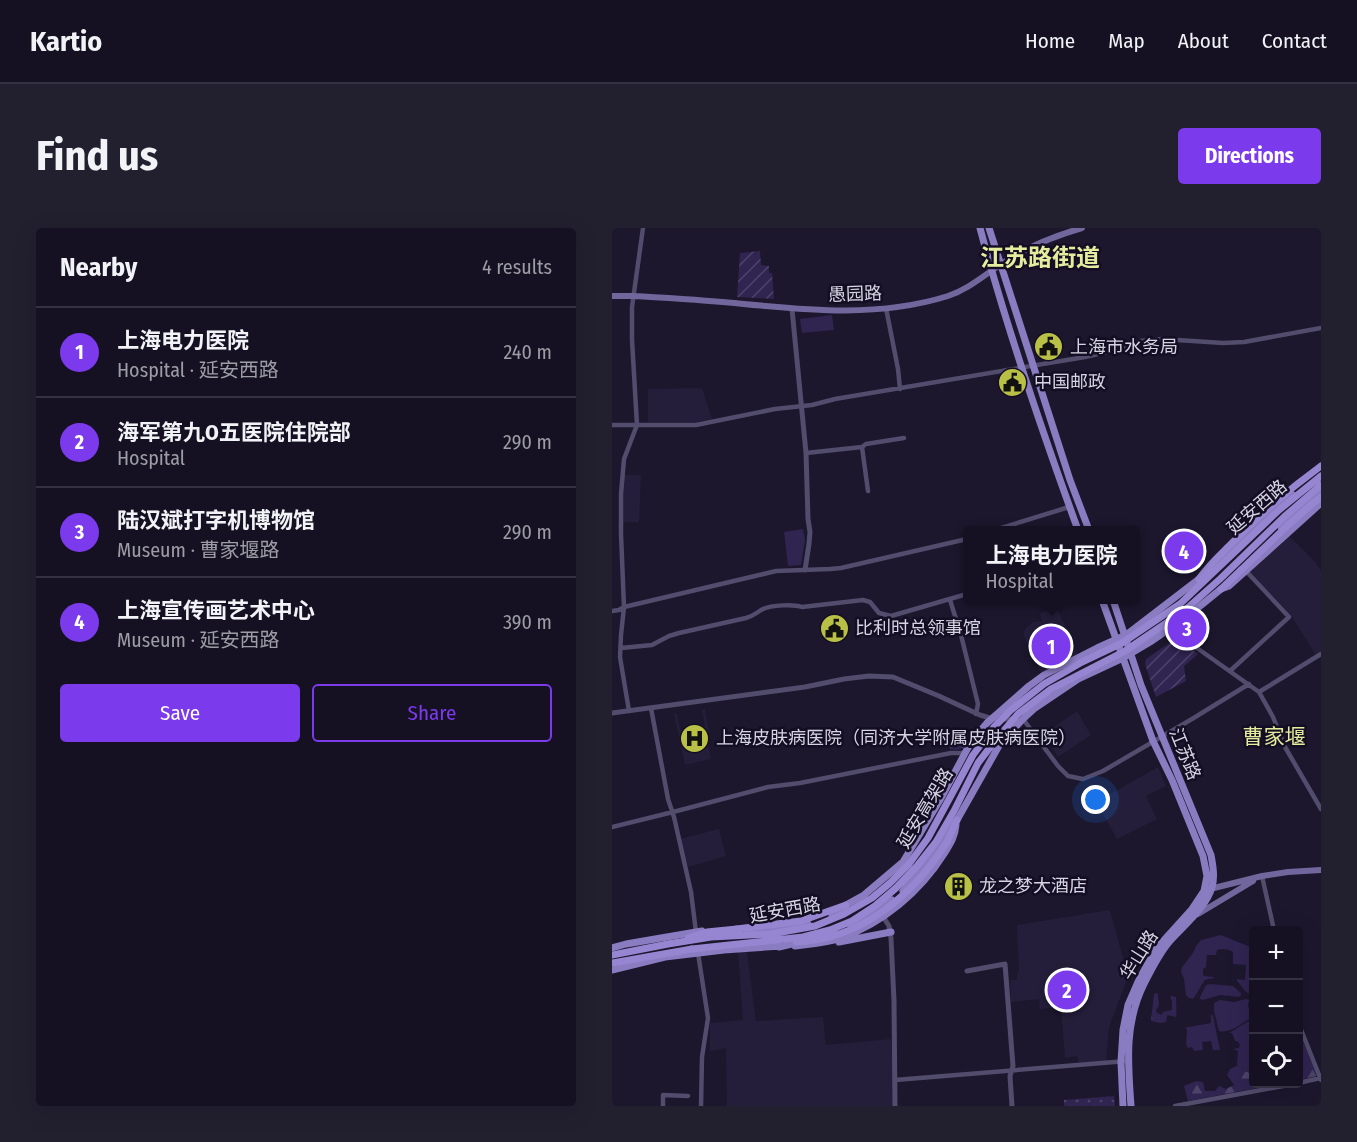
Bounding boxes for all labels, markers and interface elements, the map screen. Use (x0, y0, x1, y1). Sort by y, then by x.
text: Kartio (30, 25, 102, 58)
text: Home (1025, 28, 1075, 54)
text: Map (1108, 28, 1145, 54)
text: About (1178, 28, 1229, 54)
text: Contact (1262, 28, 1327, 54)
button: Directions (1178, 128, 1321, 184)
text: Find us (36, 131, 158, 181)
district label: 江苏路街道 (980, 244, 1100, 272)
text: Nearby (60, 252, 137, 283)
text: 4 results (482, 255, 552, 279)
street label: 愚园路 (828, 282, 882, 306)
text: 上海电力医院 (117, 327, 249, 354)
public building icon: 上海市水务局 (1033, 331, 1065, 363)
place label: 上海市水务局 (1070, 336, 1178, 358)
text: 1 (75, 340, 84, 364)
text: 240 m (503, 340, 552, 364)
text: Hospital · 延安西路 (117, 358, 279, 382)
public building icon: 中国邮政 (997, 366, 1029, 398)
place label: 中国邮政 (1034, 371, 1106, 393)
text: 海军第九O五医院住院部 (117, 419, 351, 446)
text: 2 (75, 430, 84, 454)
text: 290 m (503, 430, 552, 454)
text: Hospital (117, 446, 185, 470)
street label: 延安西路 (1223, 475, 1291, 539)
text: 陆汉斌打字机博物馆 (117, 507, 315, 534)
text: 3 (75, 520, 84, 544)
text: 290 m (503, 520, 552, 544)
popup (963, 526, 1140, 604)
pin: 4 (1164, 528, 1204, 574)
text: Museum · 曹家堰路 (117, 538, 280, 562)
text: 上海电力医院 (985, 542, 1118, 569)
text: Hospital (985, 569, 1054, 593)
text: 上海宣传画艺术中心 (117, 597, 315, 624)
pin: 3 (1168, 606, 1206, 650)
text: 4 (74, 610, 85, 634)
text: 390 m (503, 610, 552, 634)
public building icon: 比利时总领事馆 (818, 612, 850, 644)
place label: 比利时总领事馆 (855, 617, 981, 639)
pin: 1 (1032, 624, 1070, 668)
text: Museum · 延安西路 (117, 628, 280, 652)
button: Save (60, 684, 300, 742)
button: Share (312, 684, 552, 742)
hospital icon: 上海皮肤病医院（同济大学附属皮肤病医院） (679, 722, 711, 754)
district label: 曹家堰 (1243, 724, 1306, 750)
street label: 江苏路 (1165, 725, 1205, 783)
place label: 上海皮肤病医院（同济大学附属皮肤病医院） (716, 727, 1076, 749)
street label: 延安高架路 (892, 764, 958, 852)
your location (1081, 785, 1110, 814)
building icon: 龙之梦大酒店 (942, 870, 974, 902)
place label: 龙之梦大酒店 (979, 875, 1087, 897)
street label: 延安西路 (748, 893, 822, 927)
street label: 华山路 (1115, 926, 1163, 984)
map controls (1249, 926, 1303, 1088)
button: + (1249, 926, 1303, 980)
pin: 2 (1048, 968, 1086, 1012)
button: − (1249, 980, 1303, 1034)
button: locate (1249, 1034, 1303, 1088)

